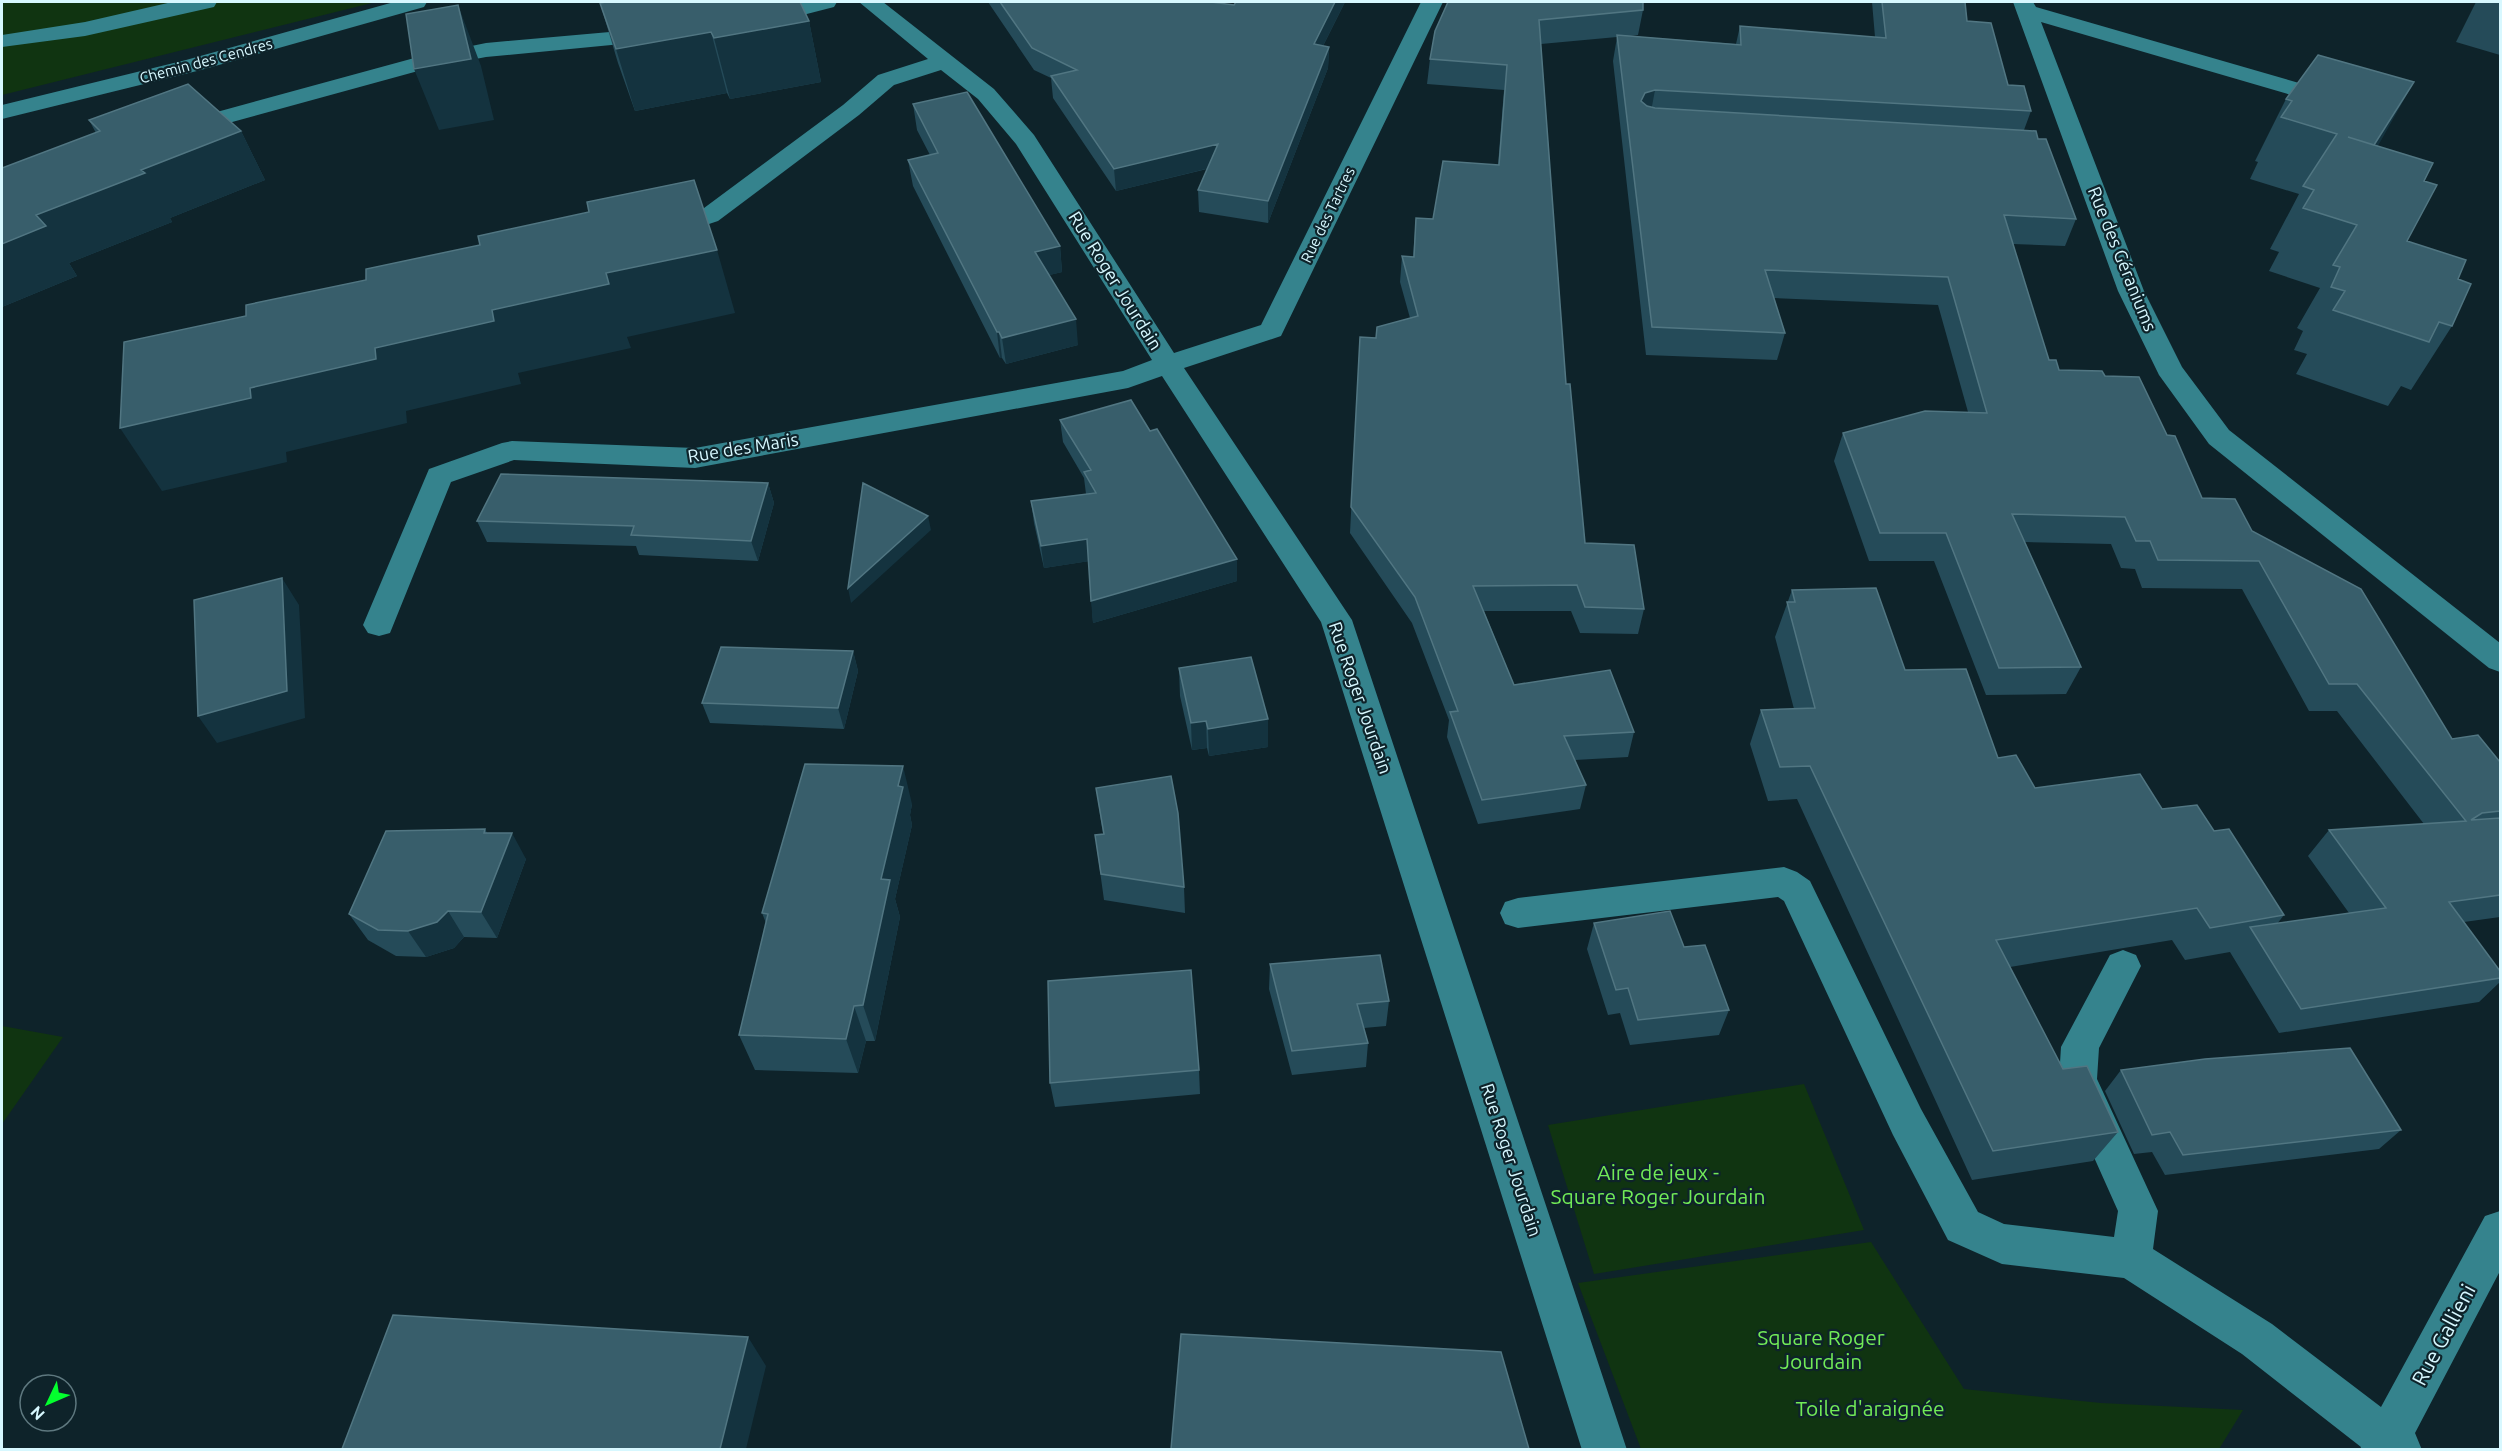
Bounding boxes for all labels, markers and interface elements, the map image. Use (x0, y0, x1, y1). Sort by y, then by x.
street label: Chemin des Cendres (138, 35, 274, 86)
street label: Rue des Tartres (1297, 164, 1358, 265)
street label: Rue des Géraniums (2085, 183, 2161, 334)
street label: Rue Roger Jourdain (1065, 208, 1167, 353)
street label: Rue des Maris (686, 428, 800, 466)
street label: Rue Roger Jourdain (1326, 619, 1396, 776)
street label: Rue Roger Jourdain (1478, 1081, 1546, 1239)
park label: Aire de jeux - Square Roger Jourdain (1551, 1160, 1765, 1208)
street label: Rue Gallieni (2406, 1280, 2480, 1389)
park label: Square Roger Jourdain (1757, 1325, 1885, 1373)
north arrow (18, 1373, 78, 1433)
park label: Toile d'araignée (1795, 1396, 1945, 1420)
text: N (27, 1403, 48, 1424)

